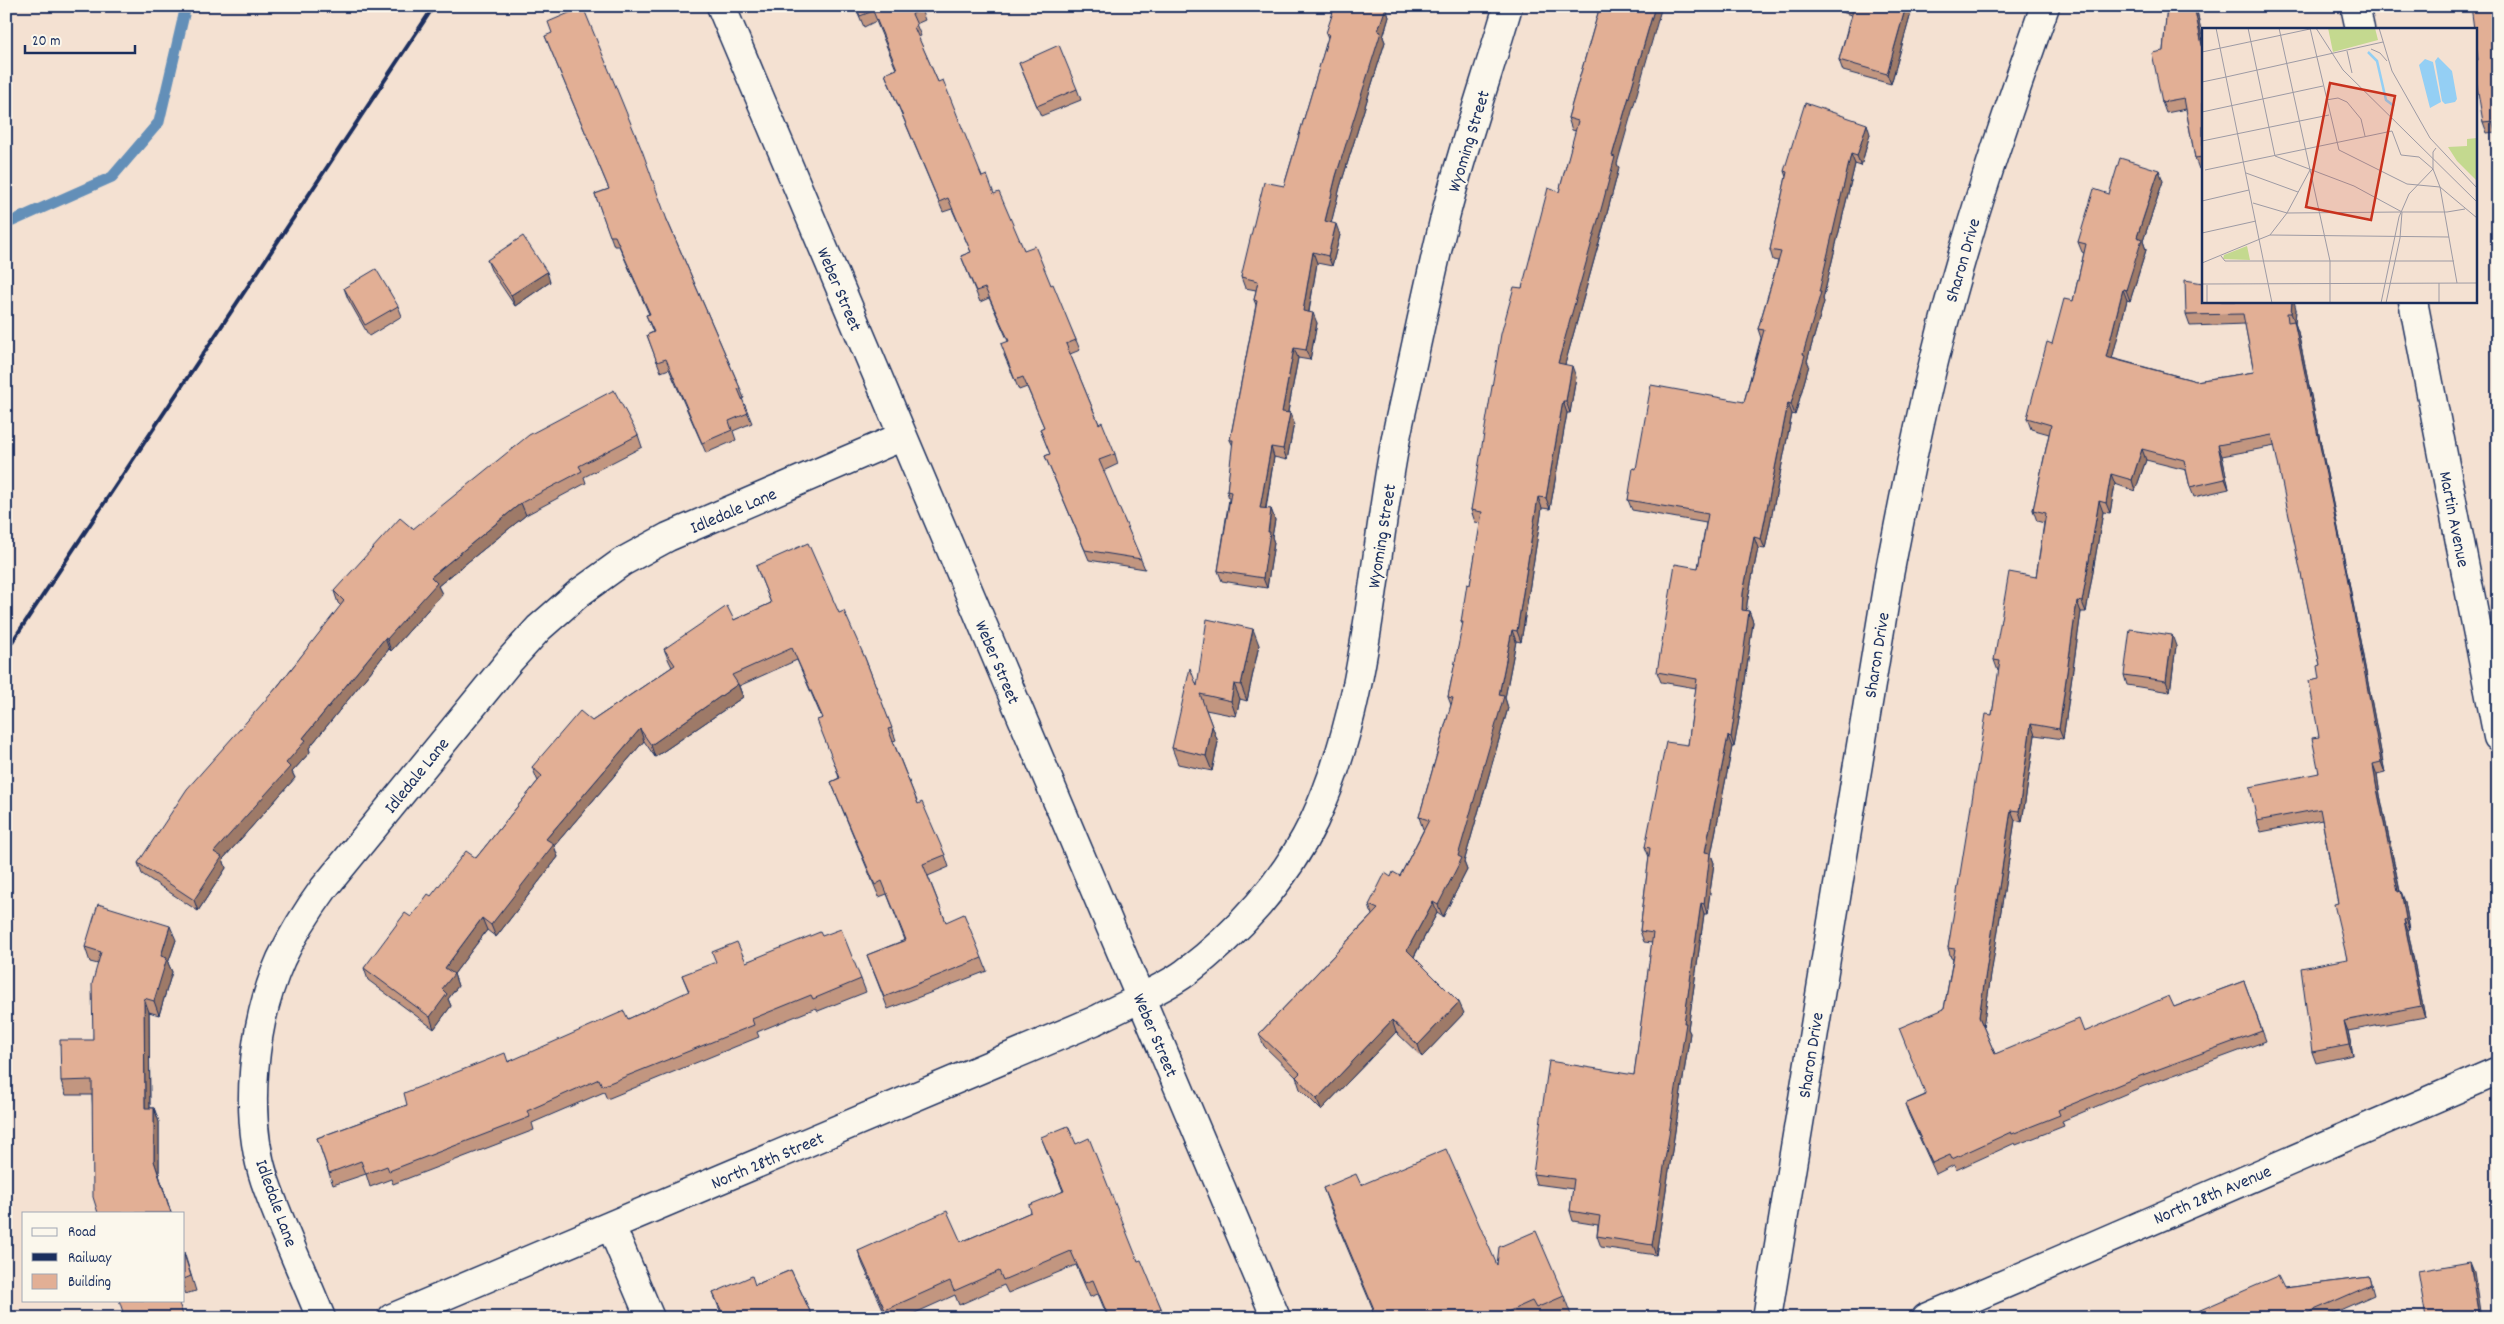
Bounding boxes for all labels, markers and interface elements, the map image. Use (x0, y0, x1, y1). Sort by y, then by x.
scale bar (25, 22, 135, 54)
inset map (2202, 28, 2476, 302)
text: 20 m (32, 31, 60, 53)
street label: Wyoming Street (1443, 87, 1498, 196)
street label: Sharon Drive (1940, 216, 1988, 306)
street label: Weber Street (809, 244, 867, 336)
street label: Martin Avenue (2431, 469, 2474, 570)
street label: Wyoming Street (1363, 482, 1404, 590)
street label: Idledale Lane (687, 483, 781, 542)
street label: Sharon Drive (1859, 611, 1898, 700)
street label: Weber Street (967, 617, 1025, 709)
street label: Idledale Lane (379, 733, 456, 820)
street label: Weber Street (1125, 990, 1183, 1082)
street label: Sharon Drive (1793, 1011, 1832, 1100)
street label: North 28th Street (708, 1127, 829, 1197)
street label: Idledale Lane (247, 1157, 302, 1251)
street label: North 28th Avenue (2150, 1160, 2276, 1232)
legend (22, 1212, 185, 1302)
text: Road (68, 1222, 96, 1244)
text: Railway (68, 1248, 112, 1270)
text: Building (68, 1272, 111, 1294)

